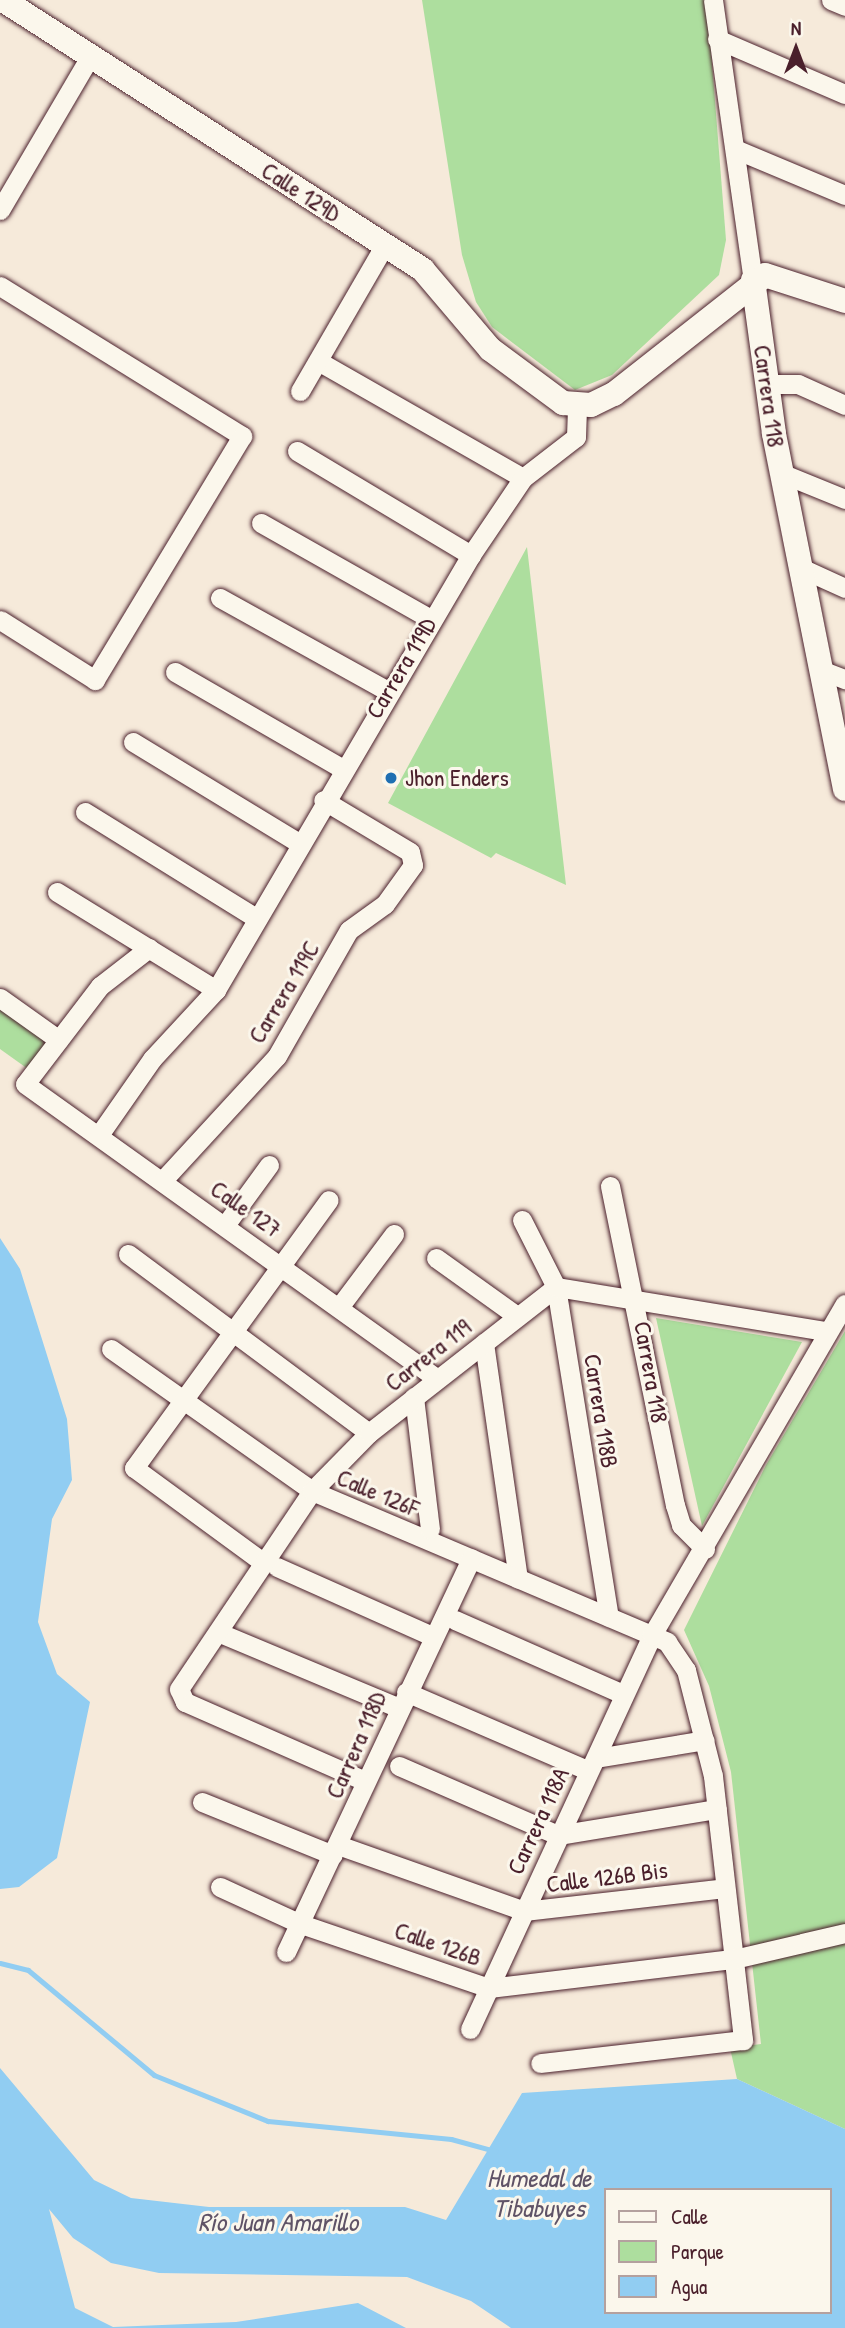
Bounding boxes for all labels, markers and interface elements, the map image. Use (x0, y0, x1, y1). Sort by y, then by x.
north arrow (761, 14, 831, 84)
text: N (791, 15, 801, 41)
street label: Calle 129D (256, 156, 346, 228)
street label: Carrera 118 (748, 343, 790, 449)
street label: Carrera 119D (360, 612, 442, 724)
place label: Jhon Enders (405, 764, 509, 792)
marker: Jhon Enders (383, 770, 399, 786)
street label: Carrera 119C (242, 936, 326, 1048)
street label: Calle 127 (205, 1174, 287, 1244)
street label: Carrera 119 (379, 1313, 477, 1397)
street label: Carrera 118 (628, 1319, 674, 1425)
street label: Carrera 118B (578, 1352, 624, 1470)
street label: Calle 126F (333, 1463, 423, 1523)
street label: Carrera 118D (320, 1687, 392, 1803)
street label: Carrera 118A (501, 1763, 575, 1879)
street label: Calle 126B Bis (545, 1855, 669, 1899)
street label: Calle 126B (391, 1916, 485, 1972)
water label: Humedal de Tibabuyes (487, 2162, 591, 2224)
legend (604, 2188, 831, 2314)
text: Calle (671, 2202, 708, 2231)
water label: Río Juan Amarillo (198, 2206, 358, 2238)
text: Parque (671, 2237, 724, 2266)
text: Agua (671, 2272, 707, 2301)

